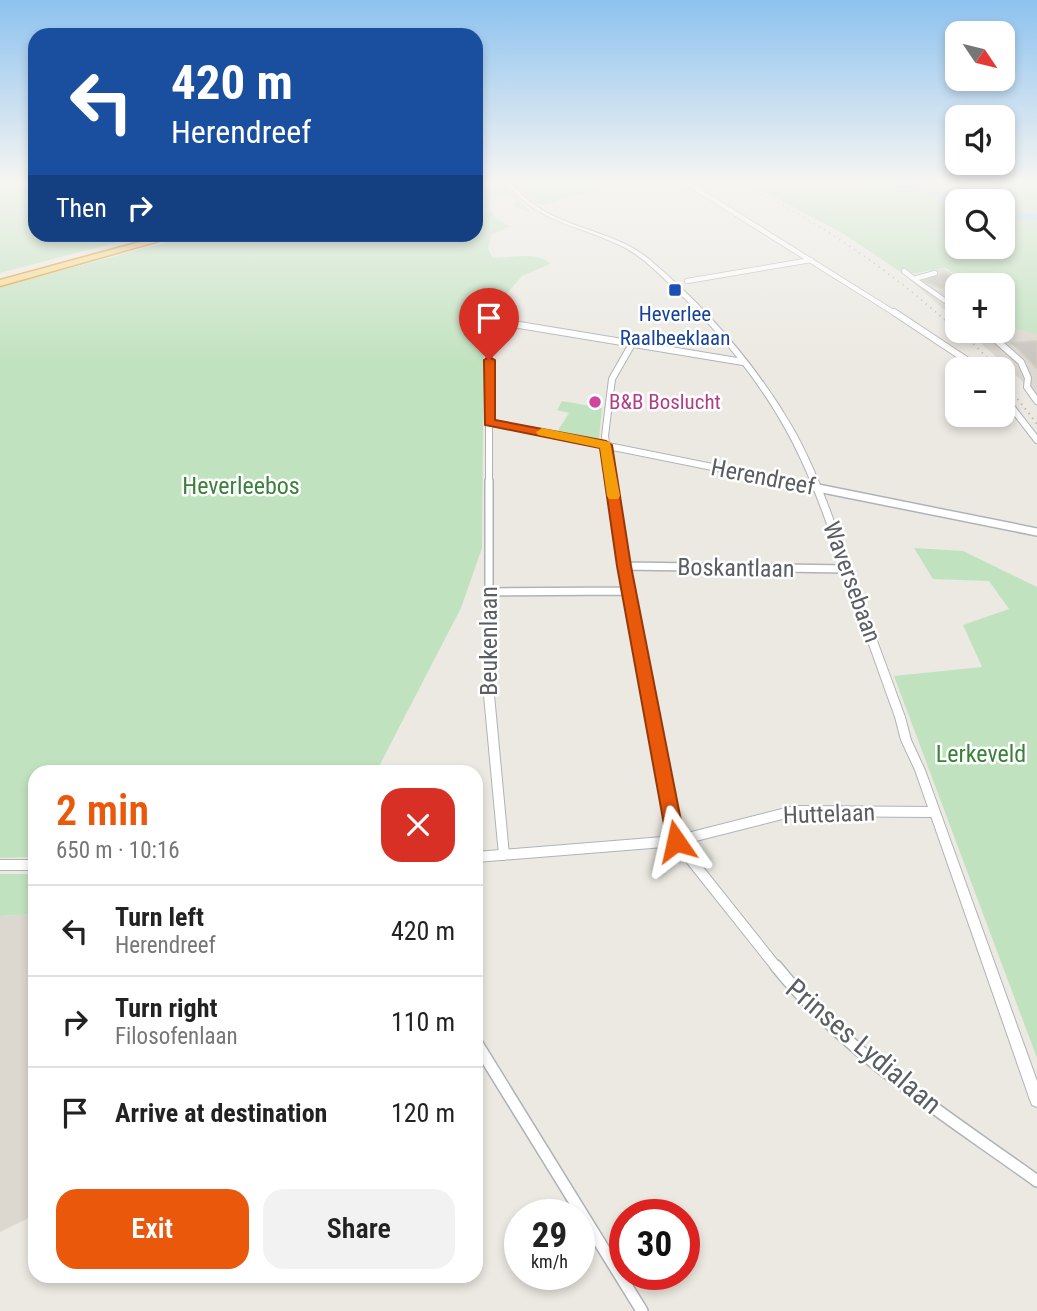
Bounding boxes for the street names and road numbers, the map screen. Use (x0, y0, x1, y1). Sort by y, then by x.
street label: Herendreef (709, 453, 818, 501)
street label: Waversebaan (817, 518, 887, 646)
street label: Boskantlaan (677, 553, 795, 583)
street label: Beukenlaan (475, 586, 503, 696)
street label: Huttelaan (783, 798, 875, 830)
street label: Prinses Lydialaan (779, 972, 948, 1121)

